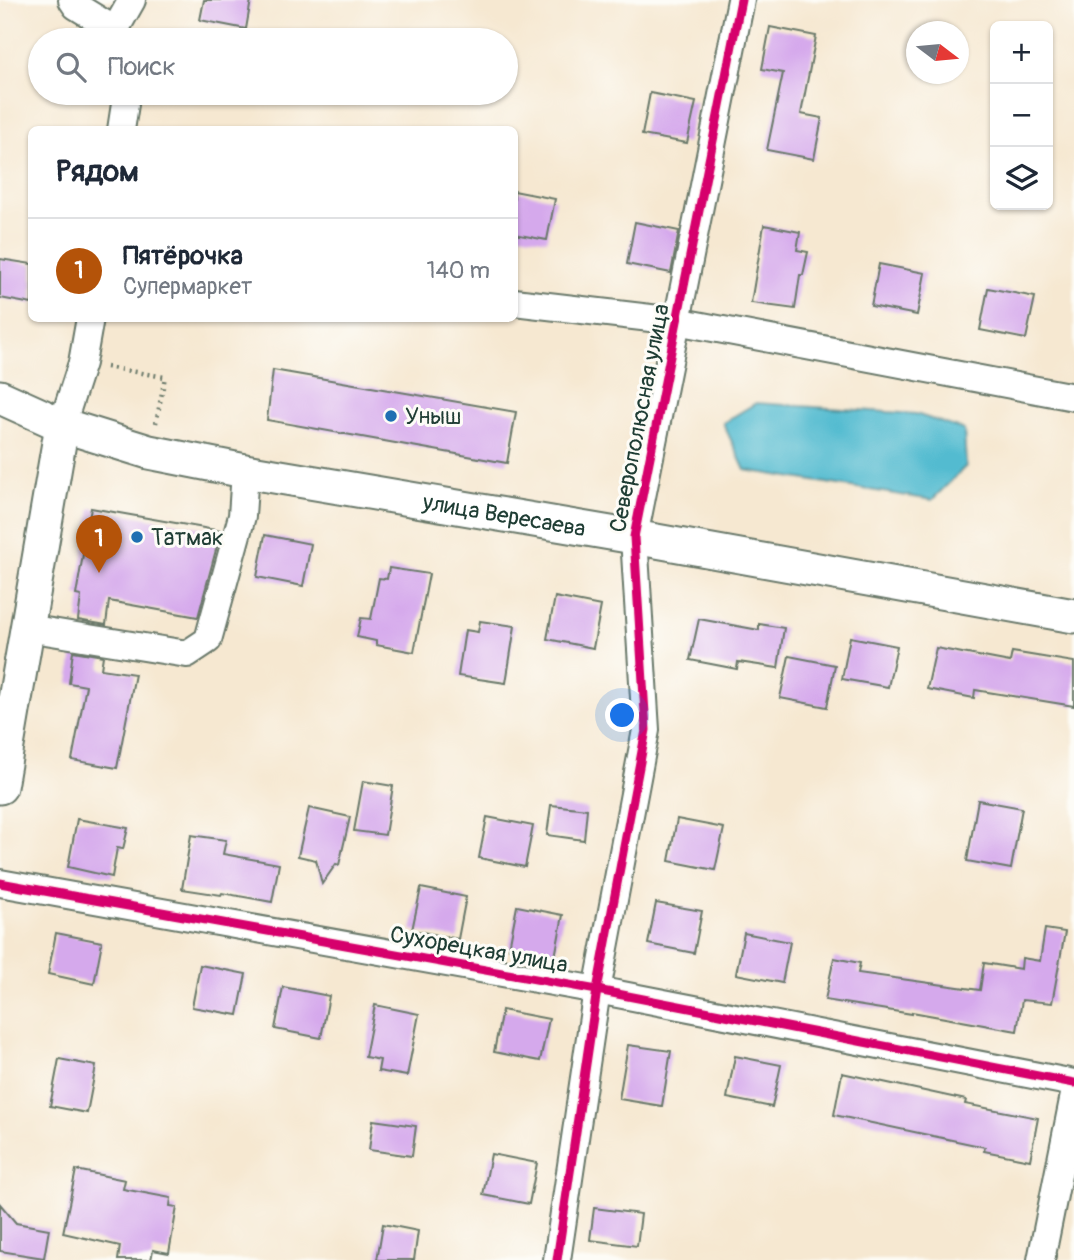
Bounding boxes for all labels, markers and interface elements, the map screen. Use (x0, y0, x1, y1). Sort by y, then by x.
north arrow (906, 21, 969, 84)
map controls (990, 21, 1053, 210)
button: + (990, 21, 1053, 84)
search box (28, 28, 518, 105)
icon: search (52, 48, 90, 86)
text: Поиск (108, 51, 176, 83)
button: − (990, 84, 1053, 147)
button: layers (990, 147, 1053, 210)
text: Рядом (56, 153, 139, 190)
text: Пятёрочка (123, 240, 243, 272)
text: 1 (75, 256, 84, 285)
text: 140 m (427, 256, 490, 285)
text: Супермаркет (123, 272, 252, 301)
street label: Северополюсная улица (603, 301, 676, 535)
place label: Уныш (405, 402, 461, 431)
marker: Уныш (383, 408, 399, 424)
street label: улица Вересаева (420, 487, 588, 544)
pin: 1 (76, 515, 122, 573)
place label: Татмак (151, 523, 224, 552)
marker: Татмак (129, 529, 145, 545)
your location (605, 698, 639, 732)
street label: Сухорецкая улица (388, 920, 570, 979)

